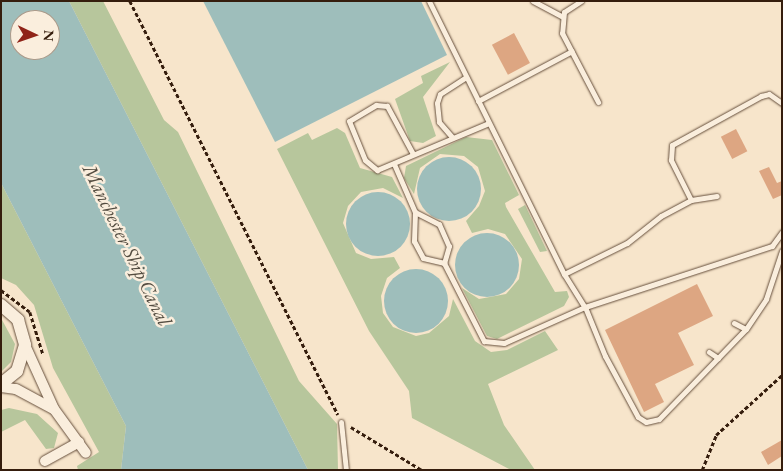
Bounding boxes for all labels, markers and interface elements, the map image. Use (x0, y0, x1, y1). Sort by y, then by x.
north arrow (10, 10, 60, 60)
text: N (40, 30, 58, 42)
water label: Manchester Ship Canal (77, 160, 177, 330)

